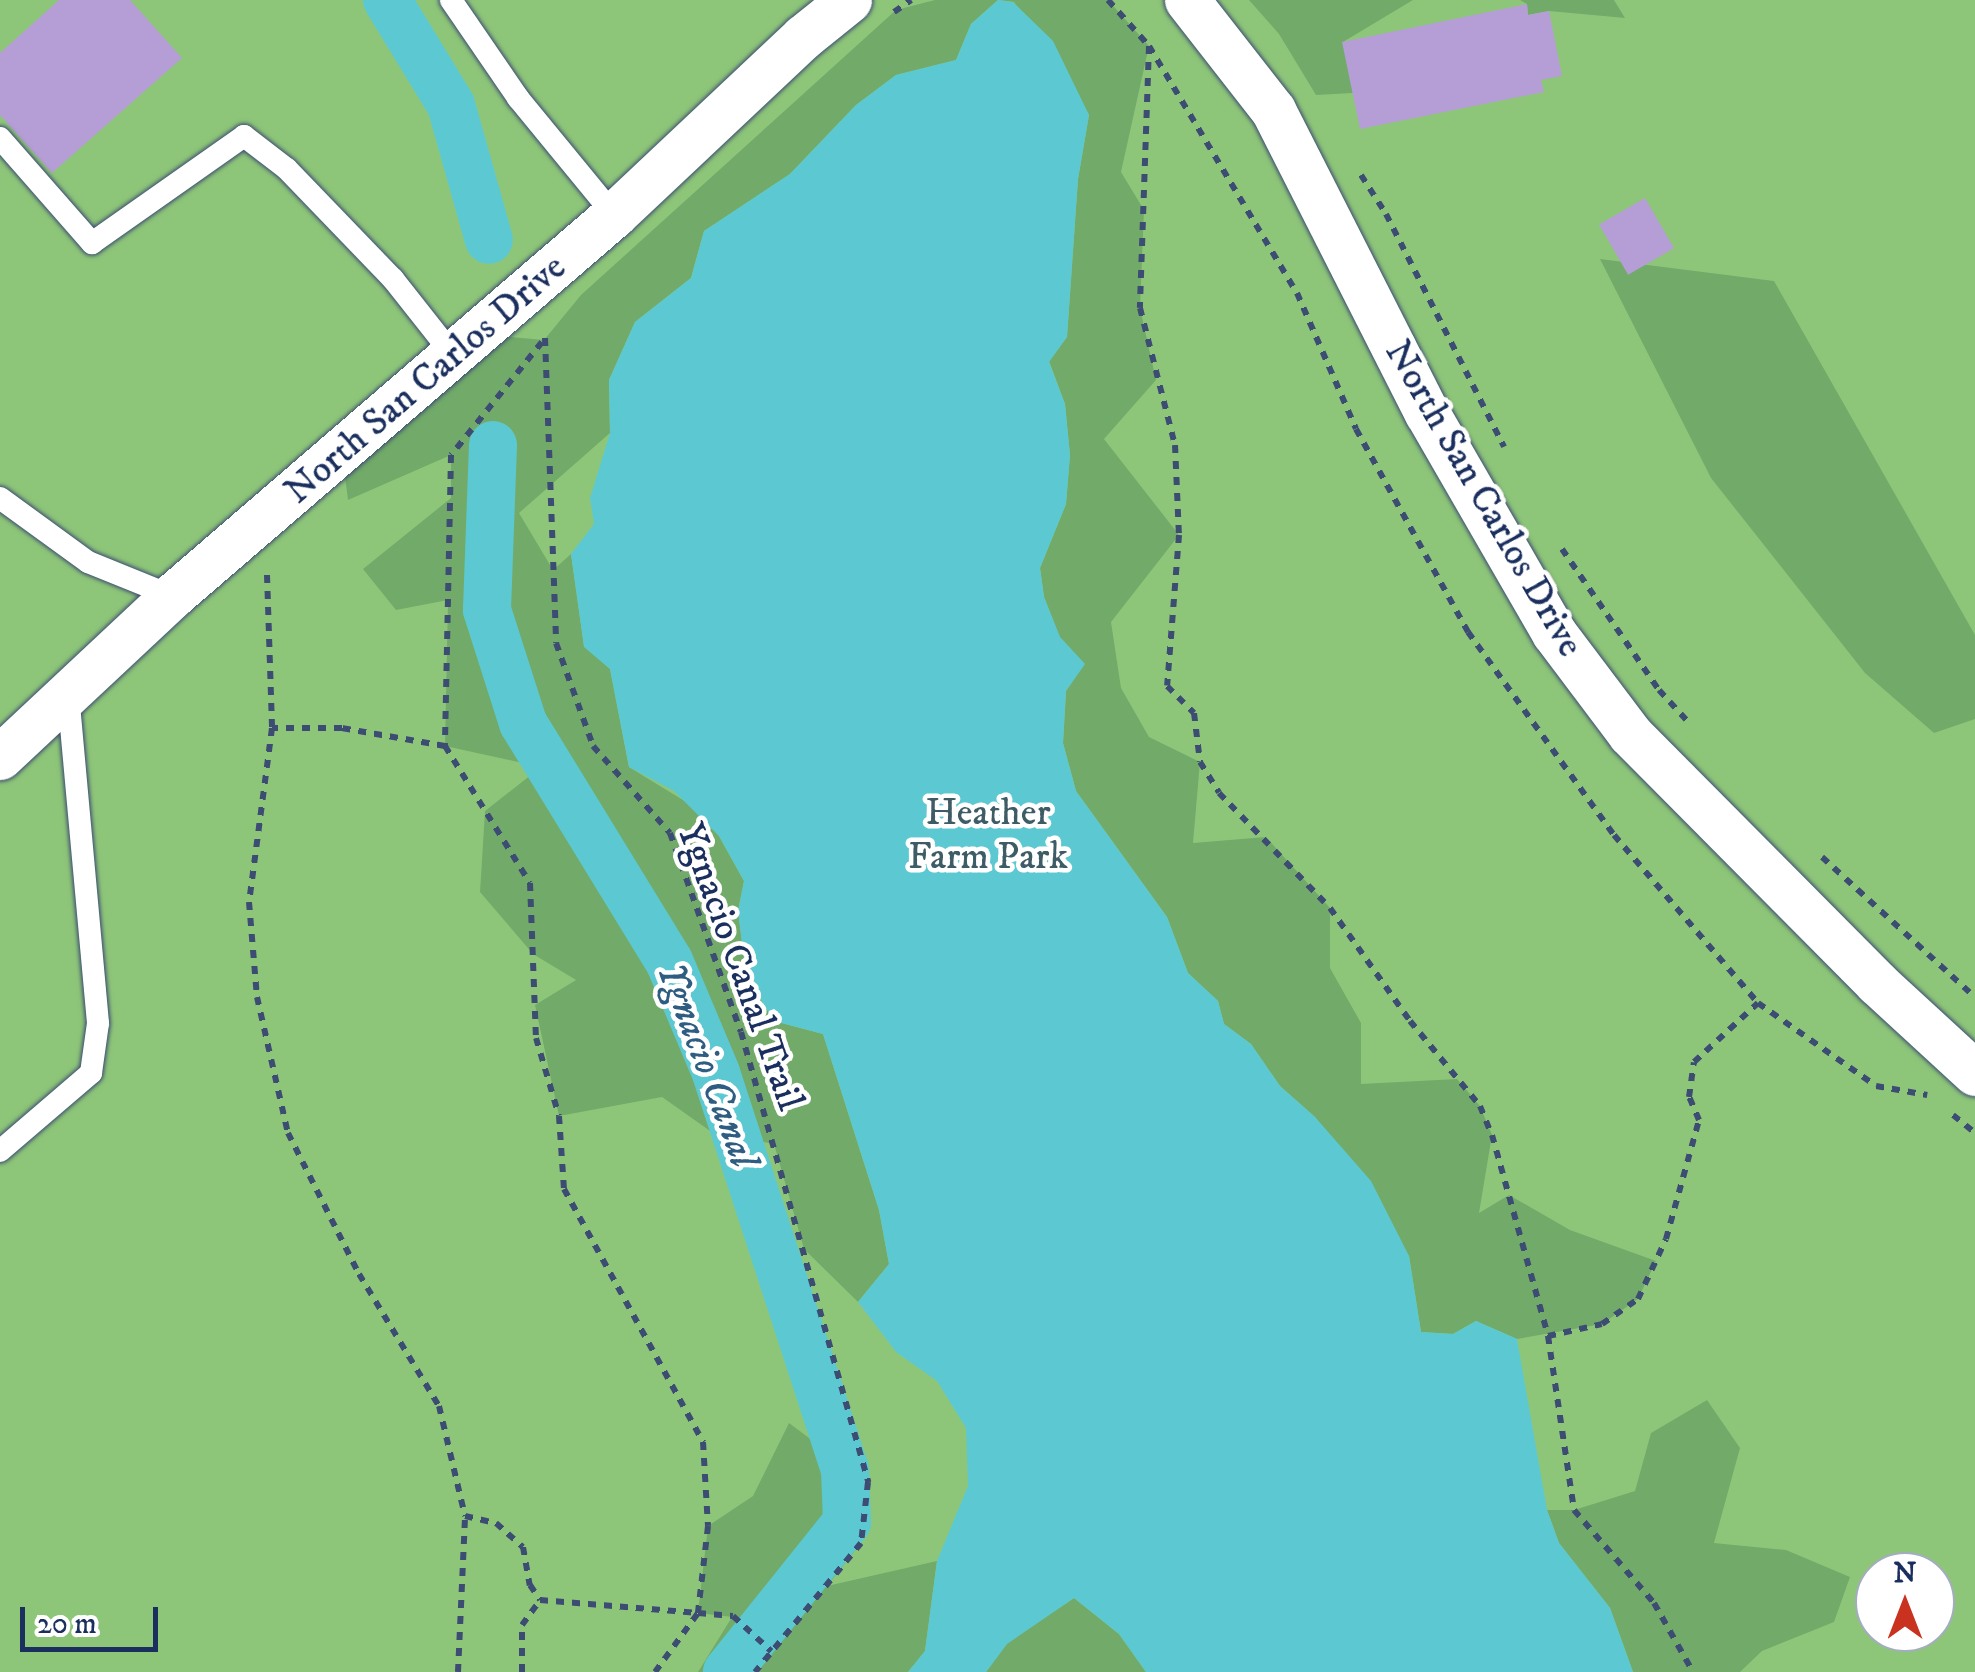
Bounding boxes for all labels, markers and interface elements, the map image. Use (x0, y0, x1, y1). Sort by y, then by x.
street label: North San Carlos Drive (276, 245, 576, 515)
street label: North San Carlos Drive (1374, 333, 1592, 665)
park label: Heather Farm Park (908, 791, 1068, 881)
street label: Ygnacio Canal Trail (666, 817, 812, 1117)
water label: Ygnacio Canal (645, 956, 767, 1174)
north arrow (1855, 1552, 1955, 1652)
text: N (1894, 1556, 1916, 1591)
scale bar (25, 1587, 162, 1649)
text: 20 m (37, 1606, 97, 1643)

